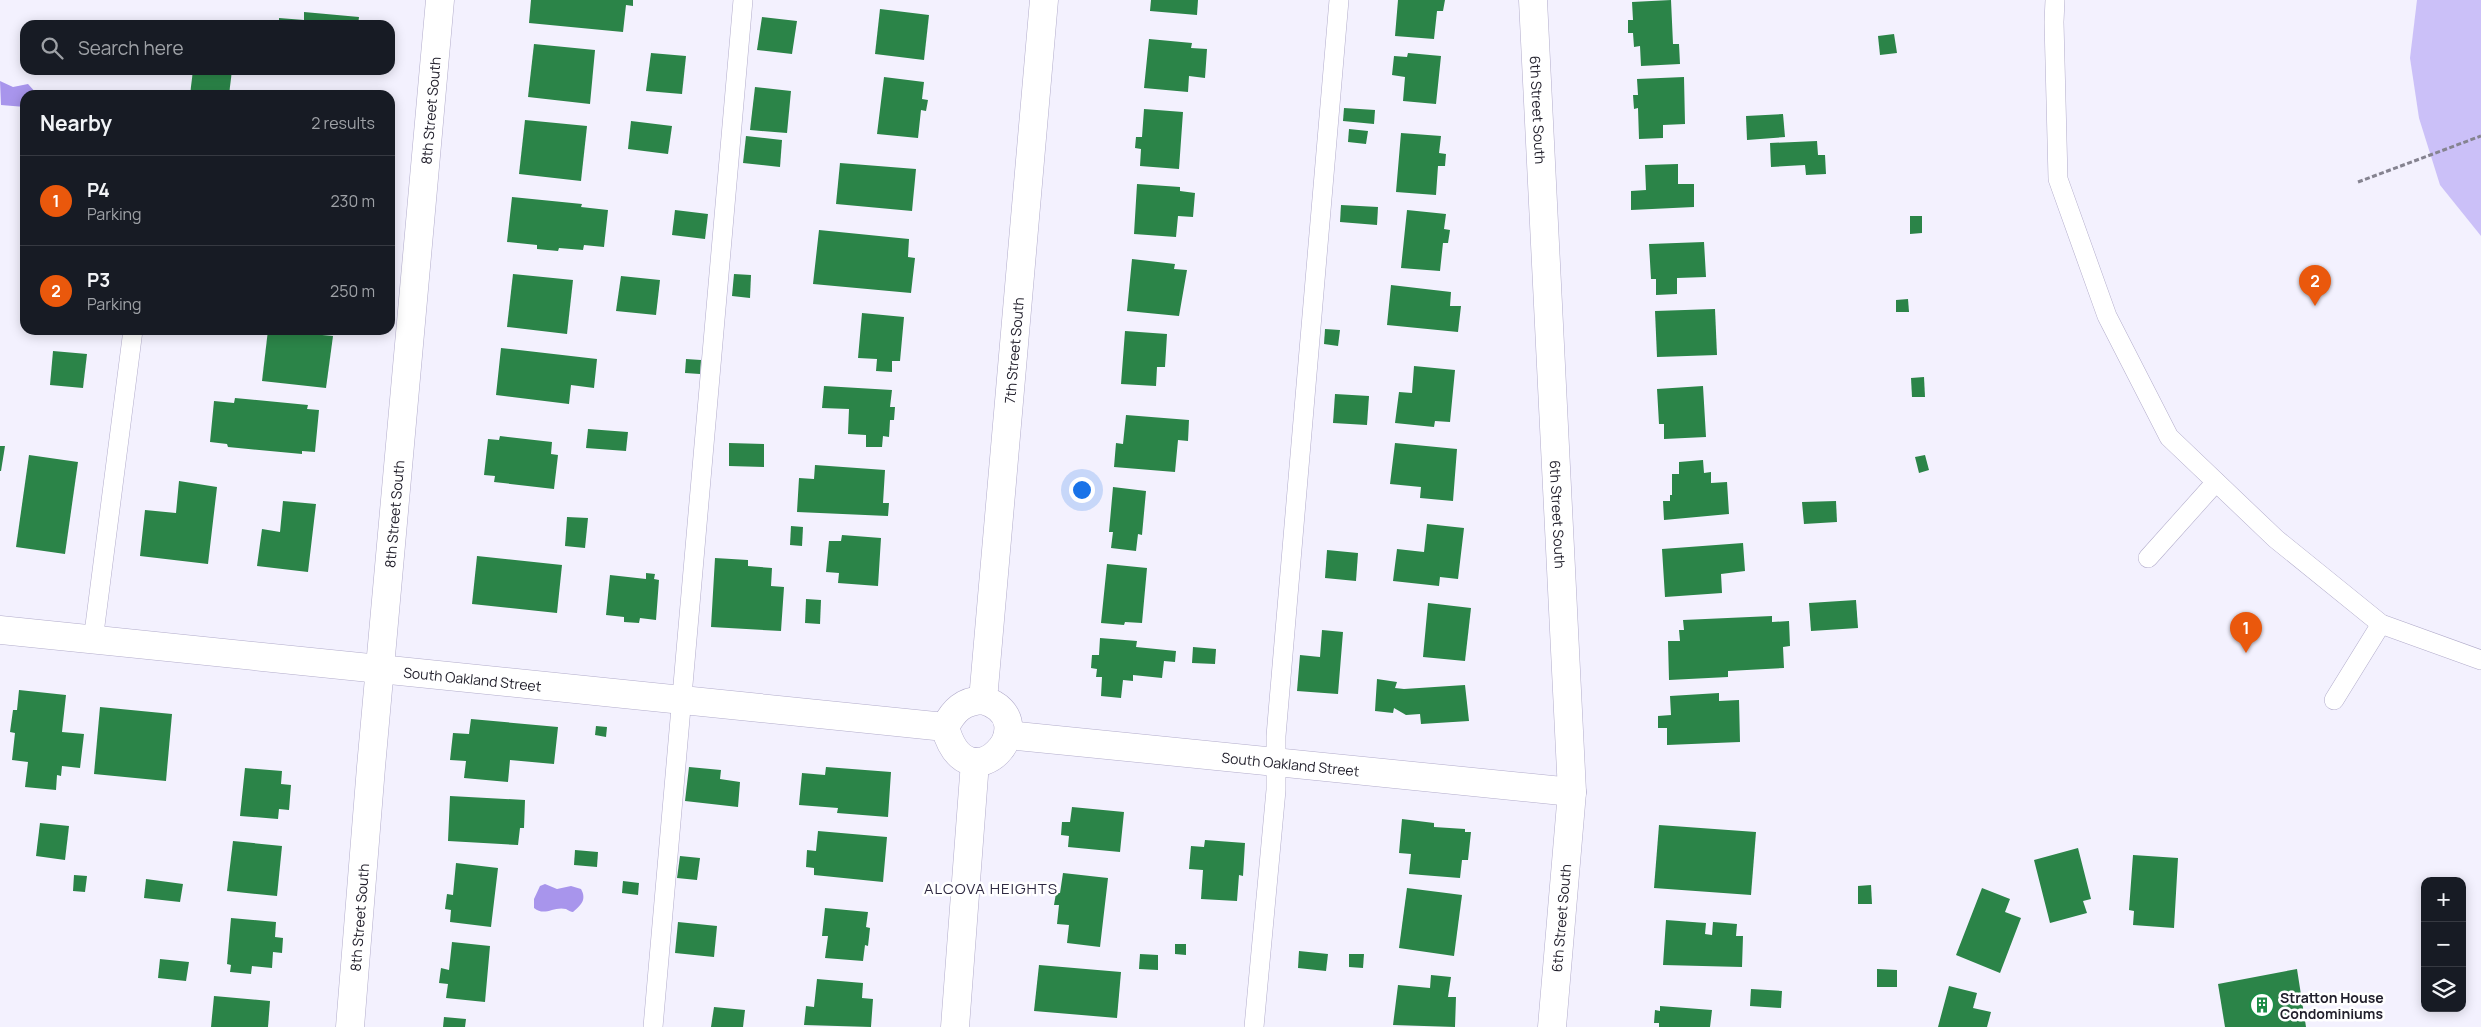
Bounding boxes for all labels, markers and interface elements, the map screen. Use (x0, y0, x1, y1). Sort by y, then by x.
search box (20, 20, 395, 75)
icon: search (38, 34, 66, 62)
text: Search here (78, 35, 184, 61)
street label: 6th Street South (1526, 55, 1551, 165)
street label: 8th Street South (416, 56, 444, 165)
text: Nearby (40, 109, 112, 137)
text: 2 results (311, 112, 375, 134)
text: P4 (87, 177, 110, 203)
text: 1 (52, 190, 60, 212)
text: 230 m (331, 190, 375, 212)
text: Parking (87, 203, 142, 225)
pin: 2 (2299, 265, 2331, 306)
text: P3 (87, 267, 110, 293)
text: 2 (51, 280, 61, 302)
text: 250 m (330, 280, 375, 302)
text: Parking (87, 293, 142, 315)
street label: 7th Street South (999, 296, 1028, 404)
street label: 8th Street South (379, 459, 408, 569)
street label: 6th Street South (1546, 460, 1570, 569)
your location (1069, 477, 1095, 503)
pin: 1 (2230, 612, 2262, 653)
street label: South Oakland Street (403, 662, 543, 695)
street label: South Oakland Street (1221, 747, 1361, 780)
street label: 8th Street South (345, 863, 373, 972)
street label: 6th Street South (1547, 863, 1575, 973)
map controls (2421, 877, 2466, 1012)
button: + (2421, 877, 2466, 922)
district label: ALCOVA HEIGHTS (924, 878, 1058, 899)
button: − (2421, 922, 2466, 967)
button: layers (2421, 967, 2466, 1012)
place label: Stratton House Condominiums (2280, 988, 2384, 1023)
building icon: Stratton House Condominiums (2249, 992, 2275, 1018)

